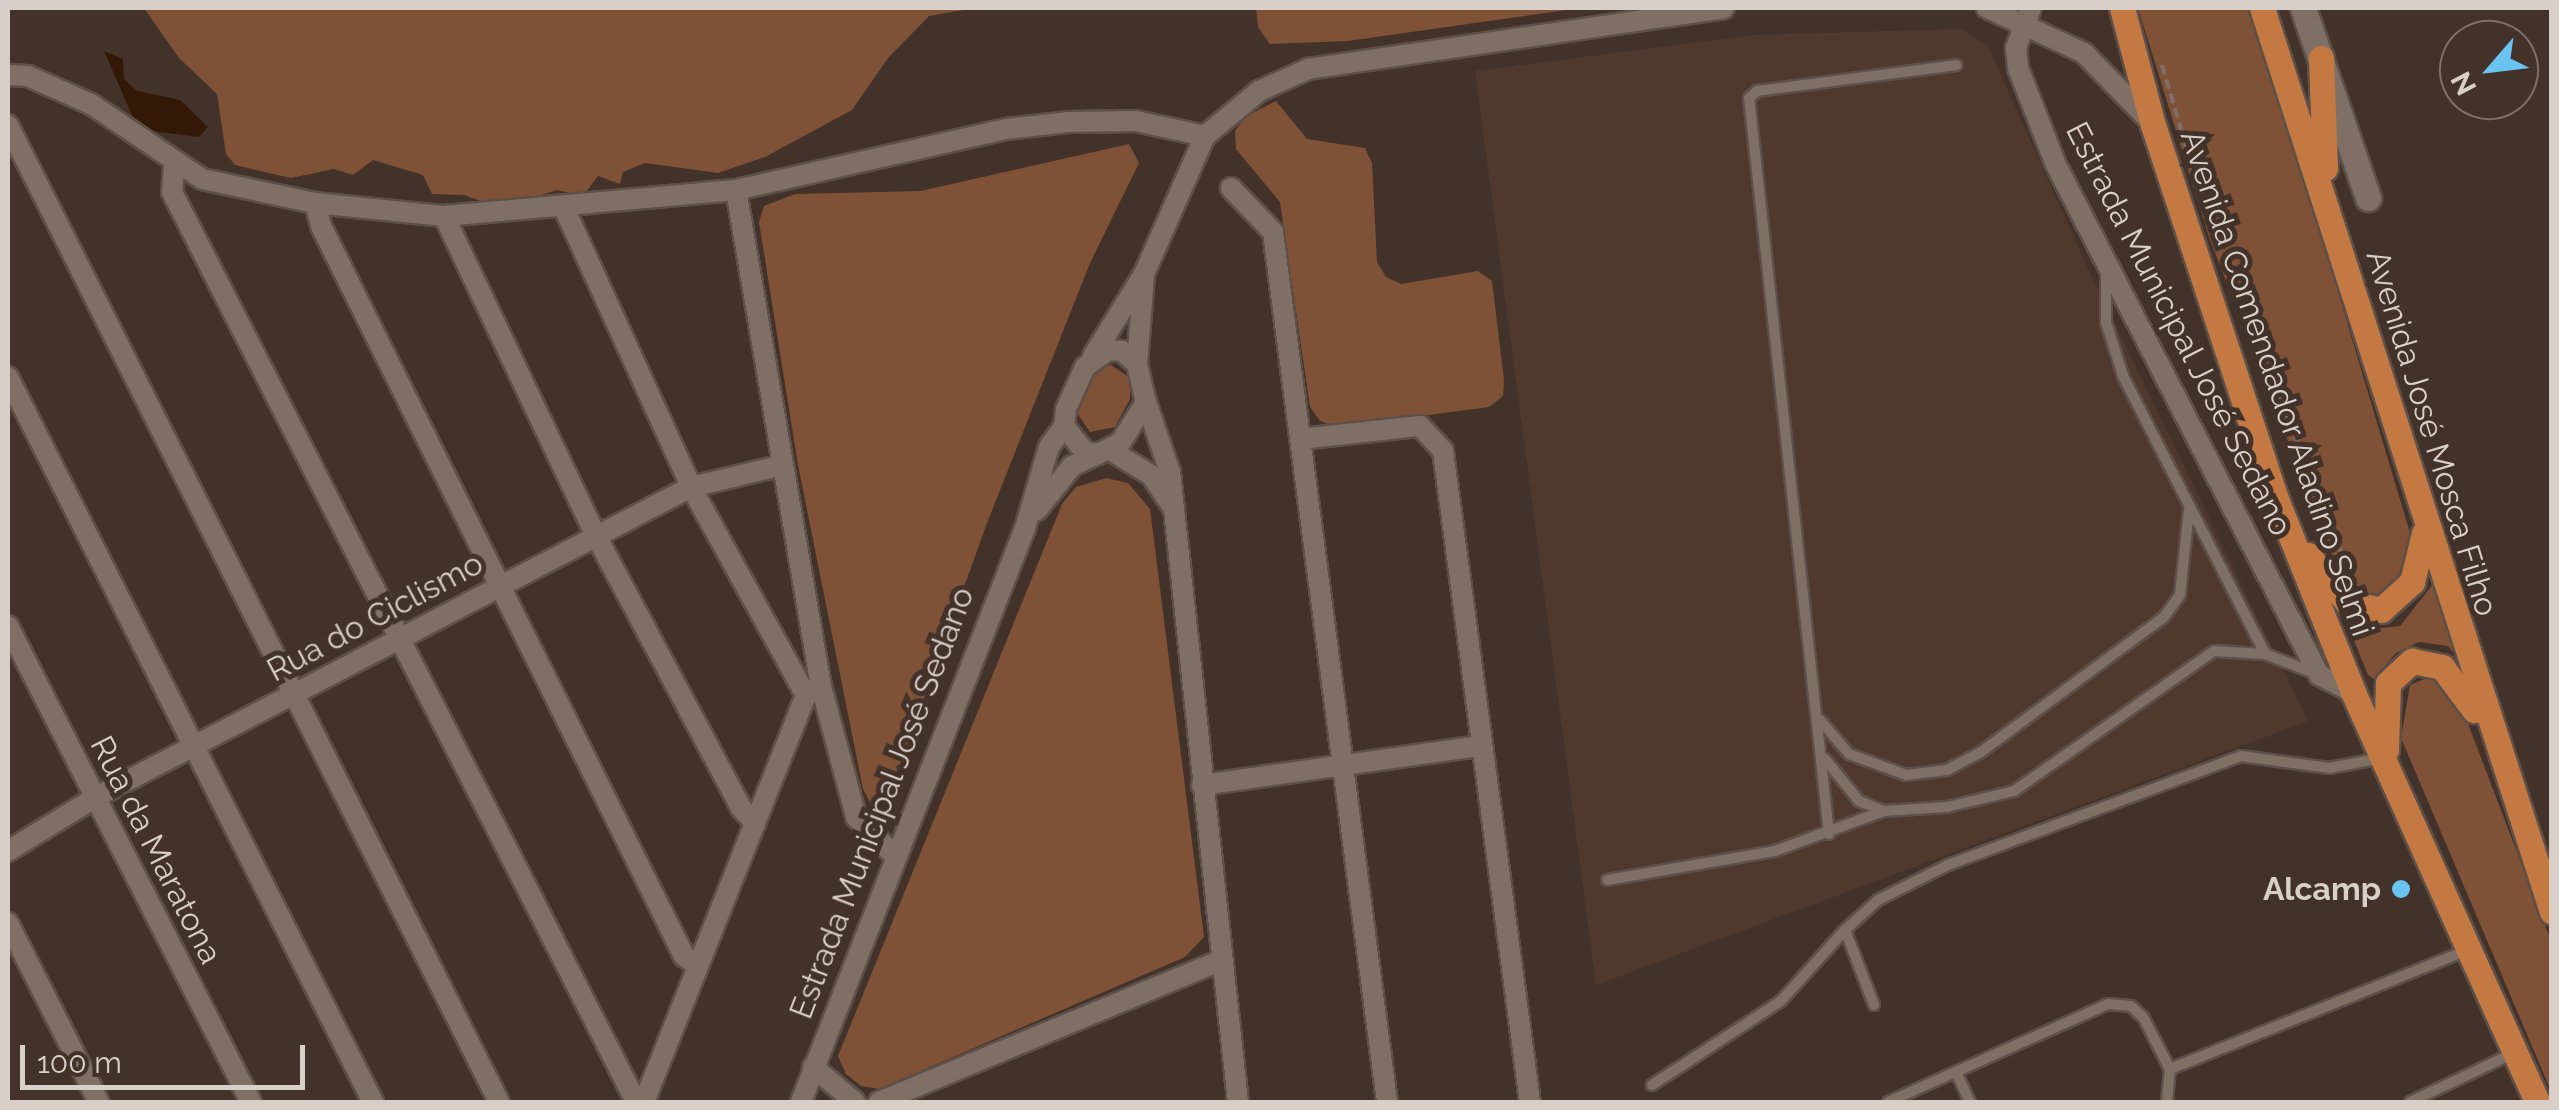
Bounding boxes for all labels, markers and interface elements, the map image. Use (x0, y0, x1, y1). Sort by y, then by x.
north arrow (2439, 20, 2539, 120)
text: N (2444, 66, 2483, 101)
street label: Estrada Municipal José Sedano (2057, 115, 2301, 543)
street label: Avenida Comendador Aladino Selmi (2172, 124, 2382, 642)
street label: Avenida José Mosca Filho (2358, 245, 2506, 621)
street label: Rua do Ciclismo (261, 544, 489, 690)
street label: Estrada Municipal José Sedano (782, 581, 982, 1025)
street label: Rua da Maratona (82, 730, 230, 970)
place label: Alcamp (2263, 870, 2381, 908)
marker: Alcamp (2390, 878, 2412, 900)
scale bar (25, 1025, 310, 1087)
text: 100 m (37, 1045, 122, 1080)

